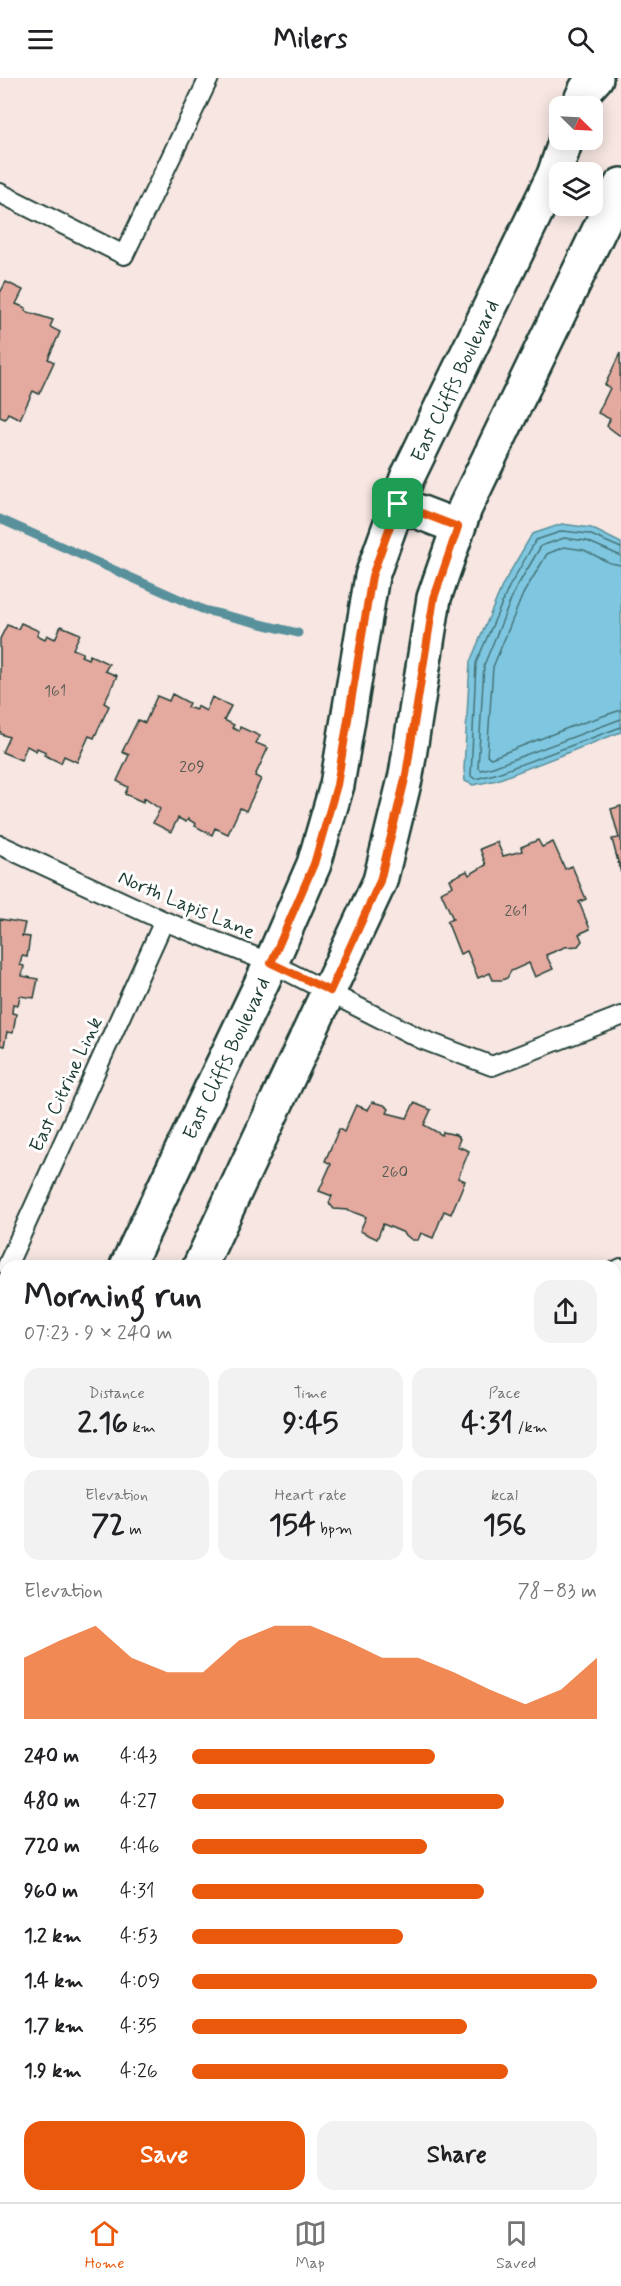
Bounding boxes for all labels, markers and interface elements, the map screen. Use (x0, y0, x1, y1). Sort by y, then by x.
text: Milers (274, 22, 347, 57)
icon: menu (24, 23, 57, 56)
icon: search (564, 23, 597, 56)
north arrow (549, 96, 603, 150)
map controls (549, 96, 603, 216)
button: layers (549, 162, 603, 216)
street label: East Cliffs Boulevard (405, 296, 506, 467)
pin (372, 478, 423, 529)
icon: arrive (381, 487, 414, 520)
house number: 161 (44, 681, 66, 702)
house number: 209 (179, 757, 205, 778)
street label: North Lapis Lane (114, 864, 259, 946)
house number: 261 (505, 901, 527, 922)
street label: East Cliffs Boulevard (177, 973, 277, 1145)
street label: East Citrine Link (23, 1013, 110, 1157)
house number: 260 (382, 1162, 408, 1183)
text: Morning run (24, 1275, 202, 1319)
button: share (534, 1280, 597, 1343)
text: 07:23 · 9 × 240 m (24, 1320, 172, 1347)
text: Distance (88, 1383, 145, 1404)
text: Time (294, 1383, 327, 1404)
text: Pace (489, 1383, 520, 1404)
text: 2.16 (77, 1404, 128, 1443)
text: 9:45 (282, 1404, 339, 1443)
text: 4:31 (461, 1404, 513, 1443)
text: km (128, 1417, 156, 1438)
text: /km (513, 1417, 548, 1438)
text: Elevation (85, 1485, 148, 1506)
text: Heart rate (275, 1485, 346, 1506)
text: kcal (491, 1485, 518, 1506)
text: 72 (91, 1506, 125, 1545)
text: 154 (269, 1506, 316, 1545)
text: 156 (483, 1506, 526, 1545)
text: m (125, 1519, 142, 1540)
text: bpm (316, 1519, 352, 1540)
text: Elevation (24, 1578, 103, 1605)
text: 78–83 m (517, 1578, 597, 1605)
text: 240 m (24, 1743, 79, 1770)
text: 4:43 (120, 1743, 157, 1770)
text: 480 m (24, 1788, 80, 1815)
text: 4:27 (120, 1788, 157, 1815)
text: 720 m (24, 1833, 80, 1860)
text: 4:46 (120, 1833, 160, 1860)
text: 960 m (24, 1878, 78, 1905)
text: 4:31 (120, 1878, 155, 1905)
text: 1.2 km (24, 1923, 81, 1950)
text: 4:53 (120, 1923, 157, 1950)
text: 1.4 km (24, 1968, 83, 1995)
text: 4:09 (120, 1968, 160, 1995)
text: 1.7 km (24, 2013, 84, 2040)
text: 4:35 (120, 2013, 157, 2040)
text: 1.9 km (24, 2058, 82, 2085)
text: 4:26 (120, 2058, 158, 2085)
button: Save (24, 2121, 305, 2190)
button: Share (317, 2121, 597, 2190)
tab: Home (85, 2217, 124, 2274)
tab: Map (294, 2217, 327, 2274)
tab: Saved (496, 2217, 536, 2274)

